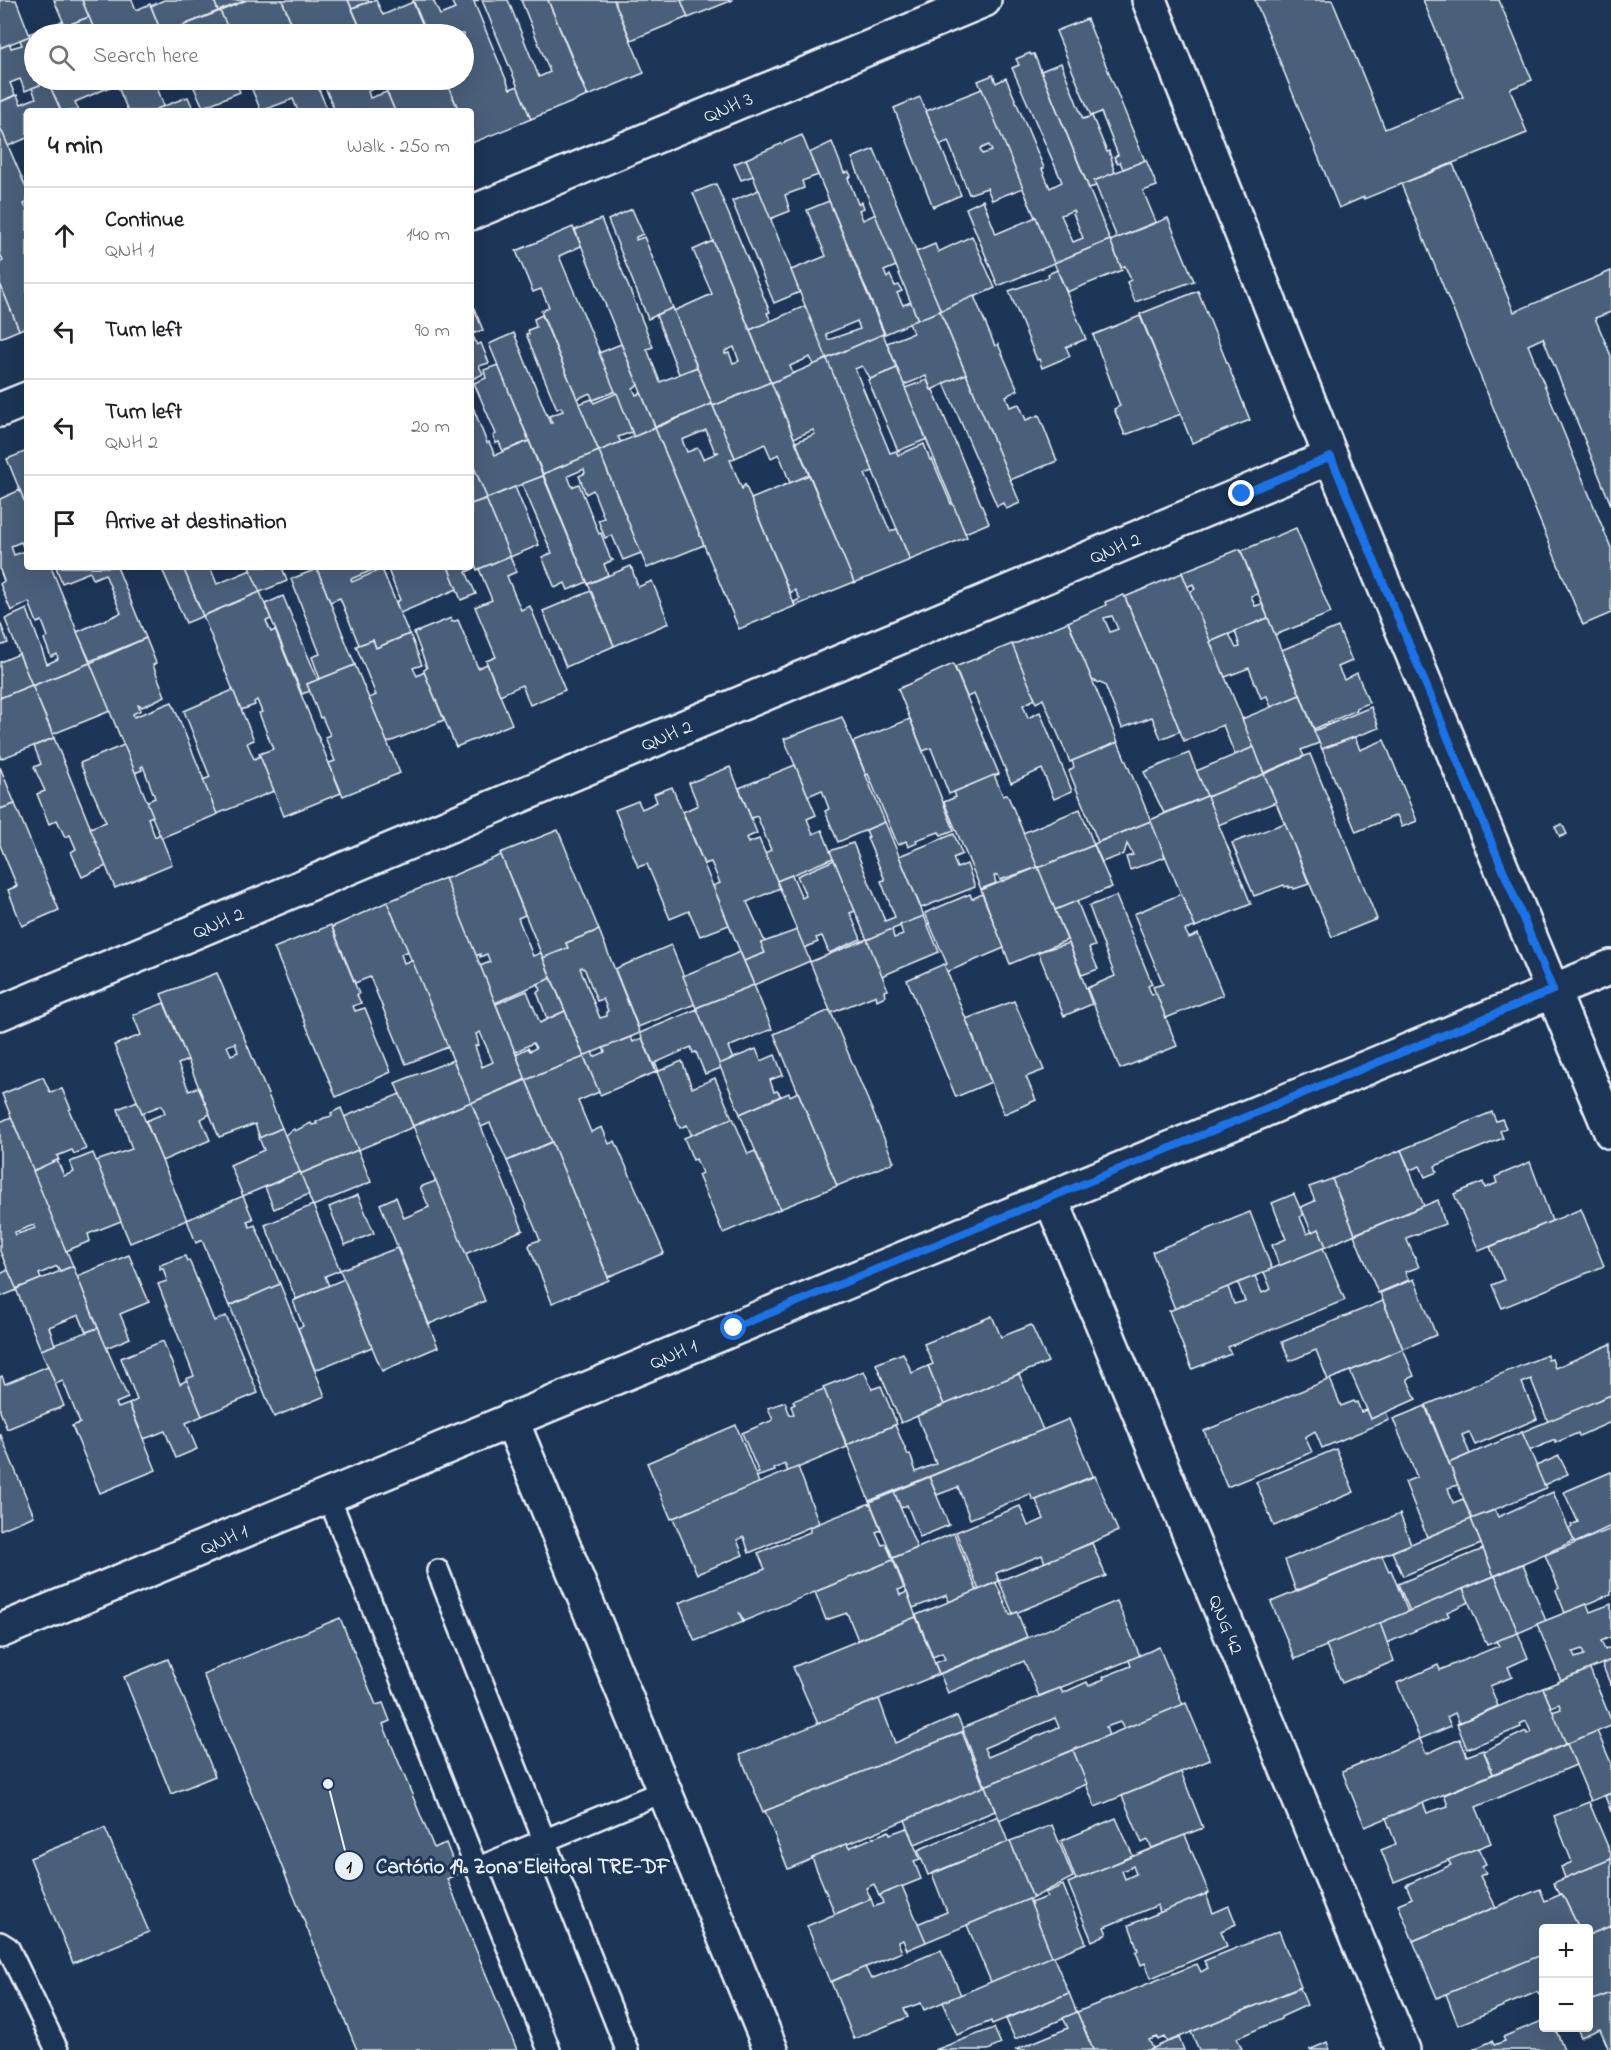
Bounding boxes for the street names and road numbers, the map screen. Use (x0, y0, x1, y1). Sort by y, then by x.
street label: QNH 3 (699, 85, 758, 132)
street label: QNH 2 (1086, 526, 1146, 573)
street label: QNH 2 (637, 713, 697, 761)
street label: QNH 2 (189, 901, 249, 948)
street label: QNH 1 (646, 1333, 702, 1379)
street label: QNH 1 (196, 1518, 253, 1564)
street label: QNG 42 (1199, 1591, 1250, 1659)

